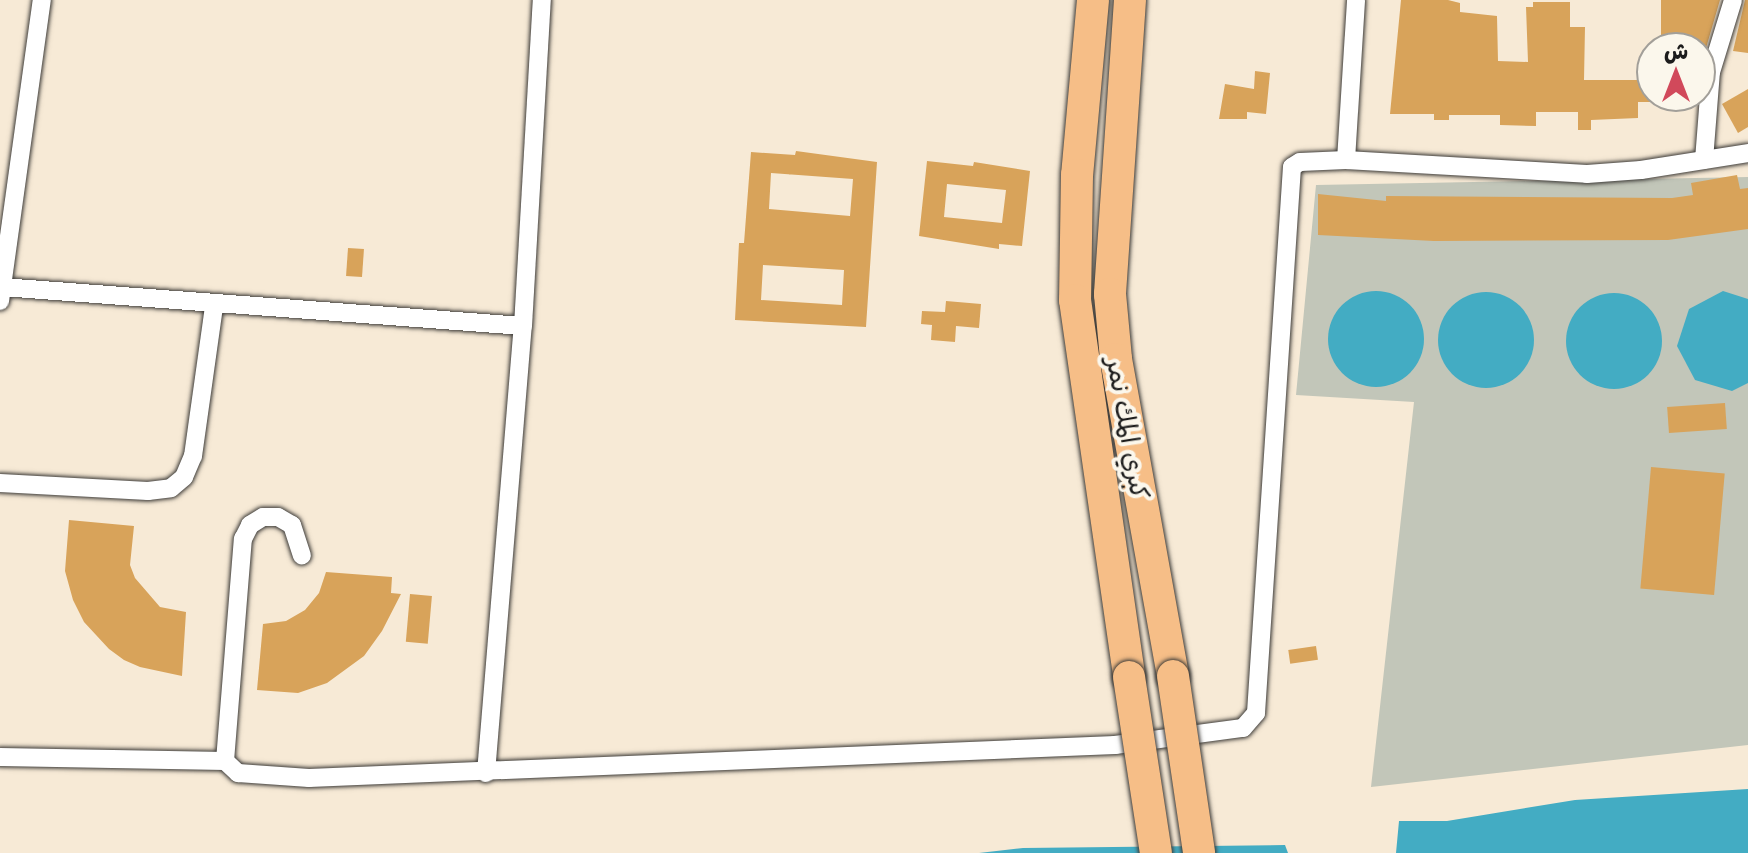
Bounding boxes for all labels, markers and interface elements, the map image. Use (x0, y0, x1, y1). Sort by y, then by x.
north arrow (1636, 32, 1716, 112)
text: ش (1664, 33, 1688, 66)
street label: كبري المك نمر (1101, 354, 1157, 502)

